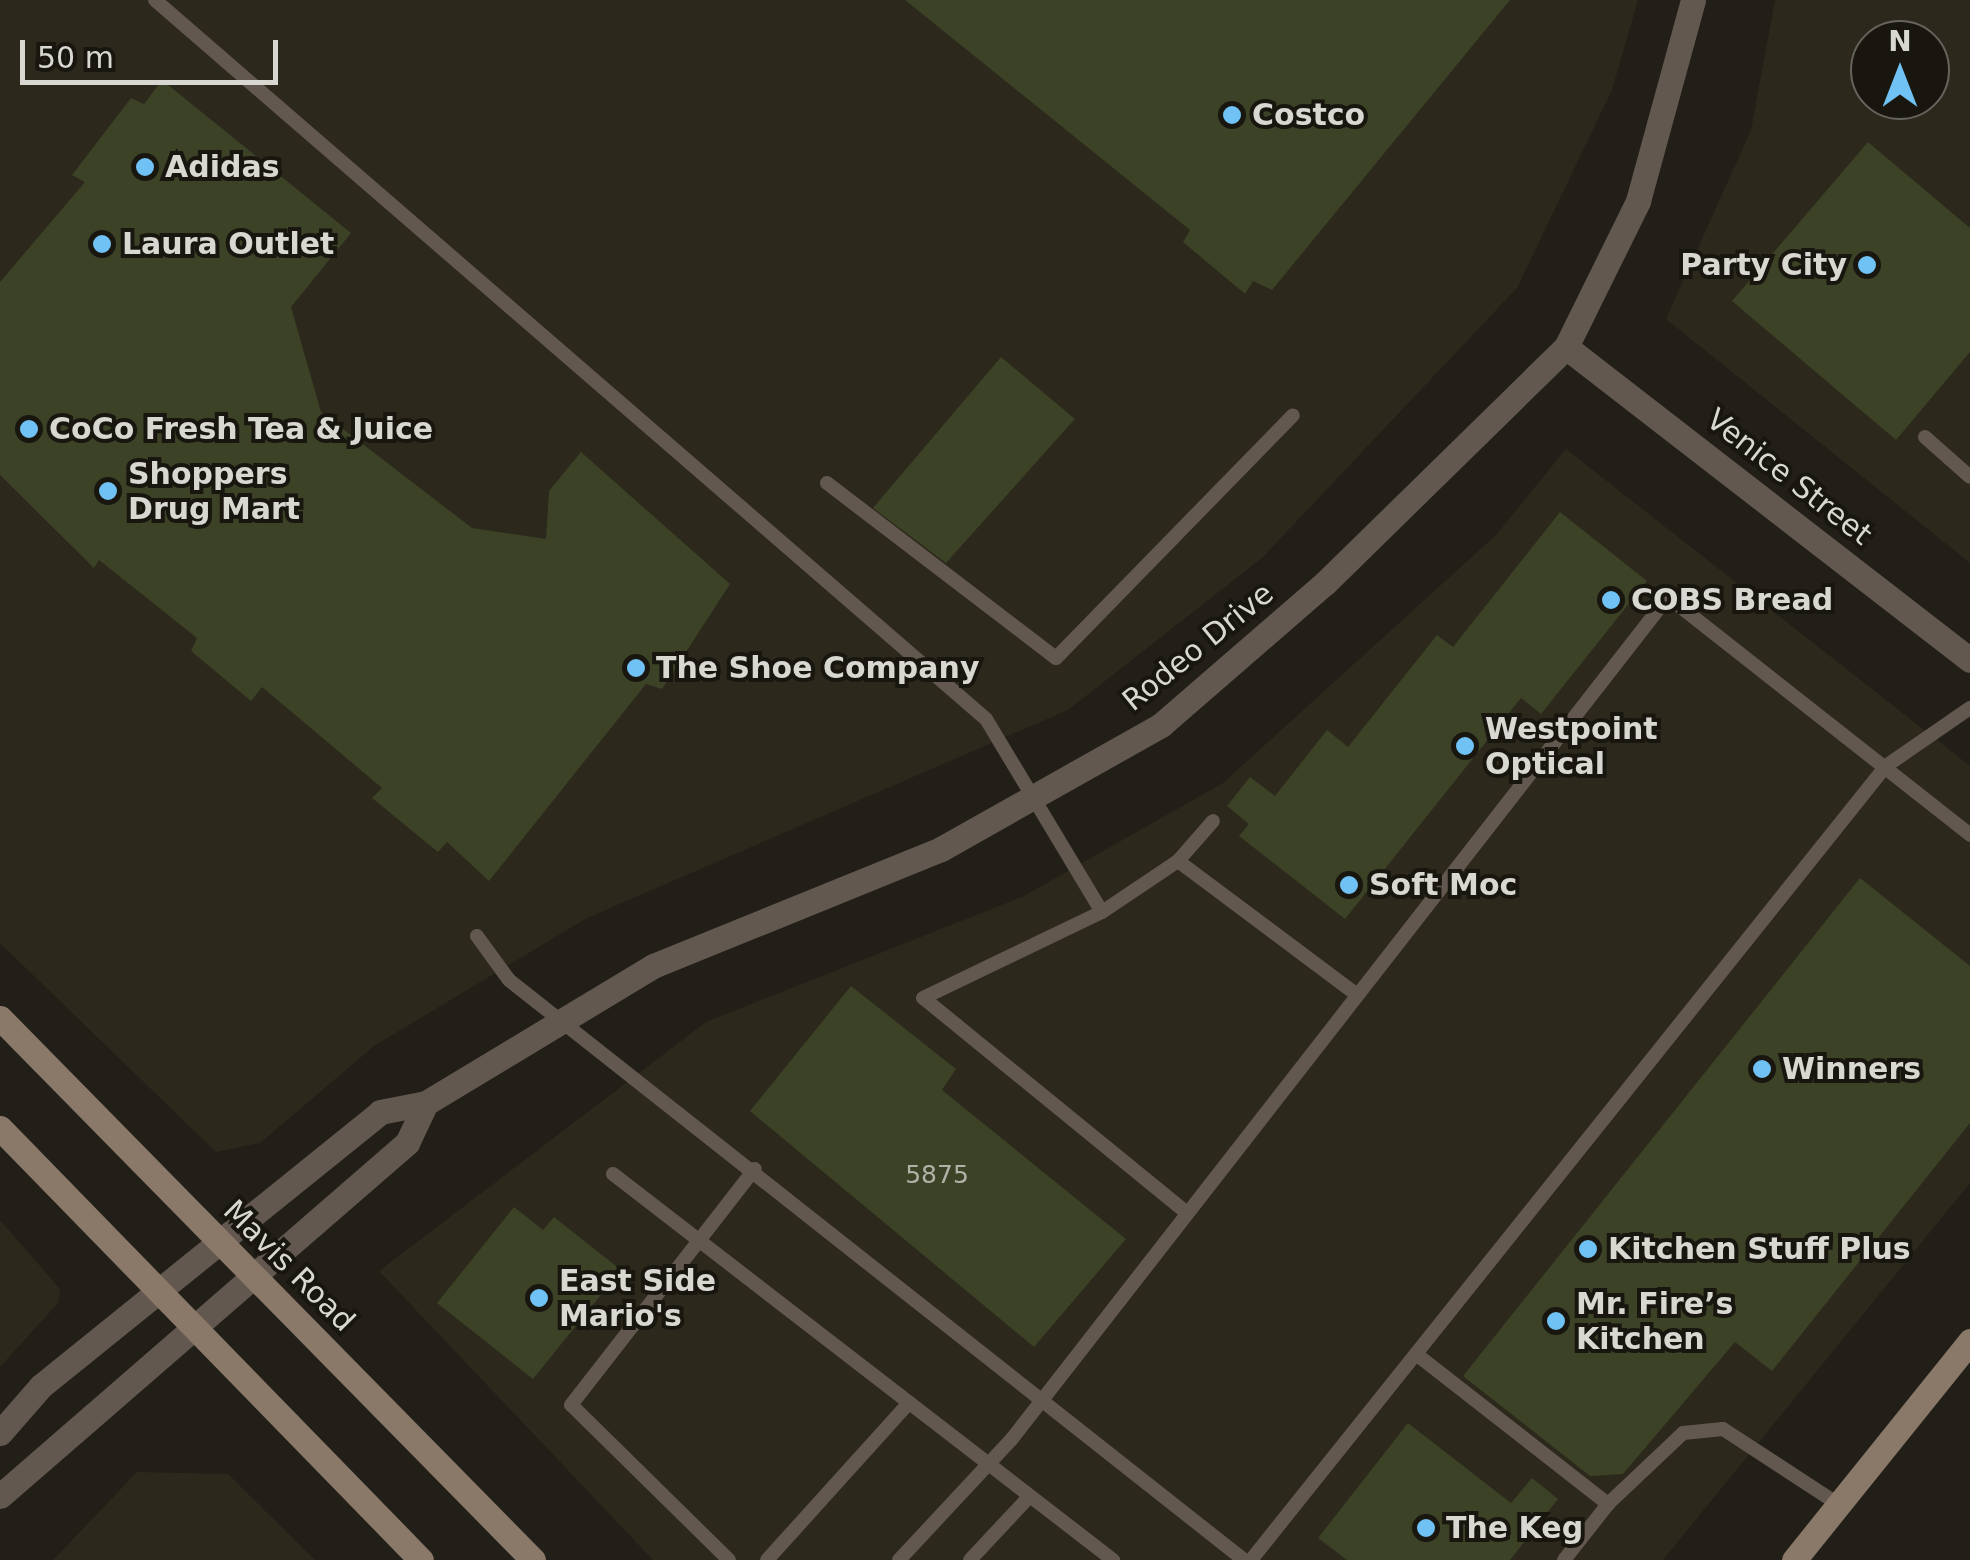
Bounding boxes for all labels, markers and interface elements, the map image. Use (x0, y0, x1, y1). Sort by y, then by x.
scale bar (25, 20, 282, 82)
north arrow (1850, 20, 1950, 120)
text: N (1888, 25, 1912, 58)
text: 50 m (37, 40, 114, 75)
place label: Costco (1252, 97, 1365, 133)
marker: Costco (1221, 104, 1243, 126)
place label: Adidas (165, 149, 280, 185)
marker: Adidas (134, 156, 156, 178)
place label: Laura Outlet (122, 226, 334, 262)
marker: Laura Outlet (91, 233, 113, 255)
place label: Party City (1680, 247, 1847, 283)
marker: Party City (1856, 254, 1878, 276)
street label: Venice Street (1699, 401, 1879, 553)
place label: CoCo Fresh Tea & Juice (49, 411, 433, 447)
marker: CoCo Fresh Tea & Juice (18, 418, 40, 440)
place label: Shoppers Drug Mart (128, 456, 300, 526)
marker: Shoppers Drug Mart (97, 480, 119, 502)
street label: Rodeo Drive (1115, 575, 1281, 719)
place label: COBS Bread (1631, 582, 1833, 618)
marker: COBS Bread (1600, 589, 1622, 611)
place label: The Shoe Company (656, 650, 979, 686)
marker: The Shoe Company (625, 657, 647, 679)
place label: Westpoint Optical (1485, 711, 1658, 782)
marker: Westpoint Optical (1454, 735, 1476, 757)
place label: Soft Moc (1369, 867, 1517, 903)
marker: Soft Moc (1338, 874, 1360, 896)
place label: Winners (1782, 1051, 1921, 1087)
marker: Winners (1751, 1058, 1773, 1080)
house number: 5875 (905, 1160, 969, 1190)
street label: Mavis Road (216, 1193, 362, 1339)
place label: Kitchen Stuff Plus (1608, 1231, 1911, 1267)
marker: Kitchen Stuff Plus (1577, 1238, 1599, 1260)
place label: East Side Mario's (559, 1263, 716, 1334)
place label: Mr. Fire’s Kitchen (1576, 1286, 1733, 1356)
marker: East Side Mario's (528, 1287, 550, 1309)
marker: Mr. Fire’s Kitchen (1545, 1310, 1567, 1332)
place label: The Keg (1446, 1510, 1583, 1546)
marker: The Keg (1415, 1517, 1437, 1539)

